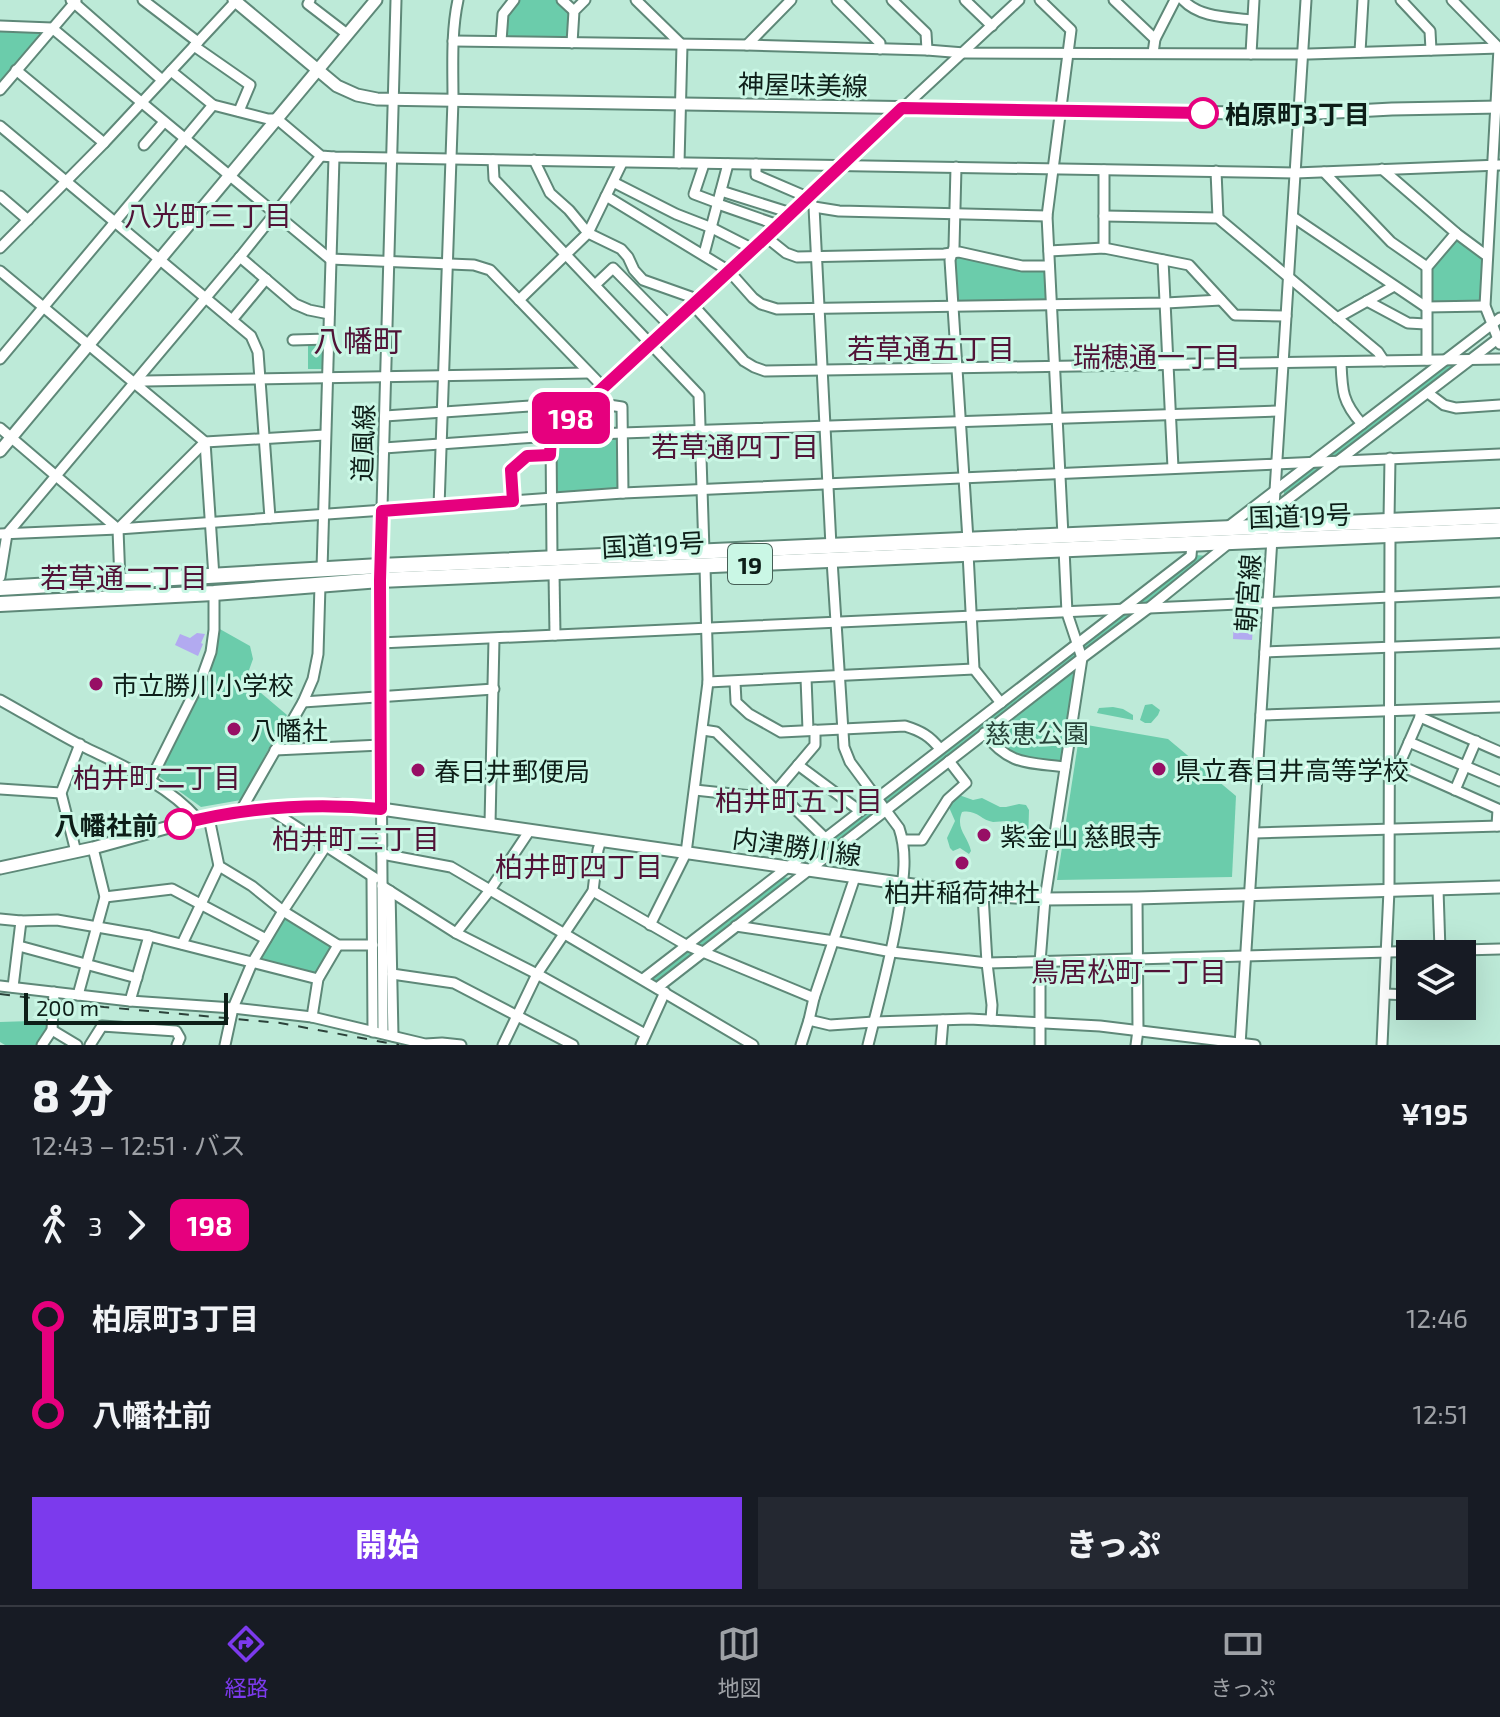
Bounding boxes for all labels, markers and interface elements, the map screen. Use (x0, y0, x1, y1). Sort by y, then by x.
street label: 神屋味美線 (738, 67, 868, 101)
marker: 柏原町3丁目 (1188, 98, 1218, 128)
place label: 柏原町3丁目 (1225, 98, 1370, 129)
district label: 八光町三丁目 (124, 198, 292, 232)
district label: 八幡町 (313, 322, 403, 358)
district label: 若草通五丁目 (847, 331, 1015, 365)
district label: 瑞穂通一丁目 (1073, 339, 1241, 373)
line badge: 198 (525, 392, 617, 444)
text: 198 (548, 401, 594, 435)
street label: 道風線 (345, 403, 379, 483)
district label: 若草通四丁目 (651, 429, 819, 463)
street label: 国道19号 (1248, 498, 1352, 532)
street label: 国道19号 (601, 526, 705, 562)
road number: 19 (728, 544, 772, 584)
street label: 朝宮線 (1229, 553, 1265, 633)
district label: 若草通二丁目 (40, 560, 208, 594)
place label: 市立勝川小学校 (112, 669, 294, 700)
marker: 市立勝川小学校 (87, 675, 105, 693)
place label: 八幡社 (250, 714, 328, 745)
park label: 慈恵公園 (985, 717, 1089, 748)
marker: 八幡社 (225, 720, 243, 738)
place label: 県立春日井高等学校 (1175, 754, 1409, 785)
place label: 春日井郵便局 (434, 755, 590, 786)
district label: 柏井町二丁目 (73, 760, 241, 794)
marker: 県立春日井高等学校 (1150, 760, 1168, 778)
marker: 春日井郵便局 (409, 761, 427, 779)
district label: 柏井町五丁目 (715, 783, 883, 817)
place label: 八幡社前 (54, 809, 158, 840)
marker: 八幡社前 (165, 809, 195, 839)
place label: 紫金山 慈眼寺 (1000, 820, 1162, 851)
district label: 柏井町三丁目 (272, 821, 440, 855)
street label: 内津勝川線 (730, 822, 864, 870)
marker: 紫金山 慈眼寺 (975, 826, 993, 844)
district label: 柏井町四丁目 (495, 849, 663, 883)
marker: 柏井稲荷神社 (953, 854, 971, 872)
place label: 柏井稲荷神社 (884, 876, 1040, 907)
map controls (1396, 940, 1476, 1020)
button: layers (1396, 940, 1476, 1020)
district label: 鳥居松町一丁目 (1031, 954, 1227, 988)
scale bar (24, 989, 228, 1025)
text: 200 m (36, 994, 99, 1020)
text: 8 分 (32, 1068, 113, 1121)
text: ¥195 (1401, 1095, 1468, 1131)
text: 12:43 – 12:51 · バス (32, 1129, 246, 1160)
icon: walk (32, 1203, 76, 1247)
icon: forward (114, 1203, 158, 1247)
text: 198 (186, 1208, 233, 1242)
text: 3 (88, 1210, 102, 1241)
text: 柏原町3丁目 (92, 1300, 259, 1336)
text: 12:46 (1406, 1302, 1468, 1333)
text: 八幡社前 (92, 1396, 212, 1432)
text: 12:51 (1413, 1398, 1468, 1429)
button: 開始 (32, 1497, 742, 1589)
button: きっぷ (758, 1497, 1468, 1589)
tab: 経路 (224, 1622, 268, 1702)
tab: 地図 (717, 1622, 761, 1702)
tab: きっぷ (1210, 1622, 1276, 1702)

